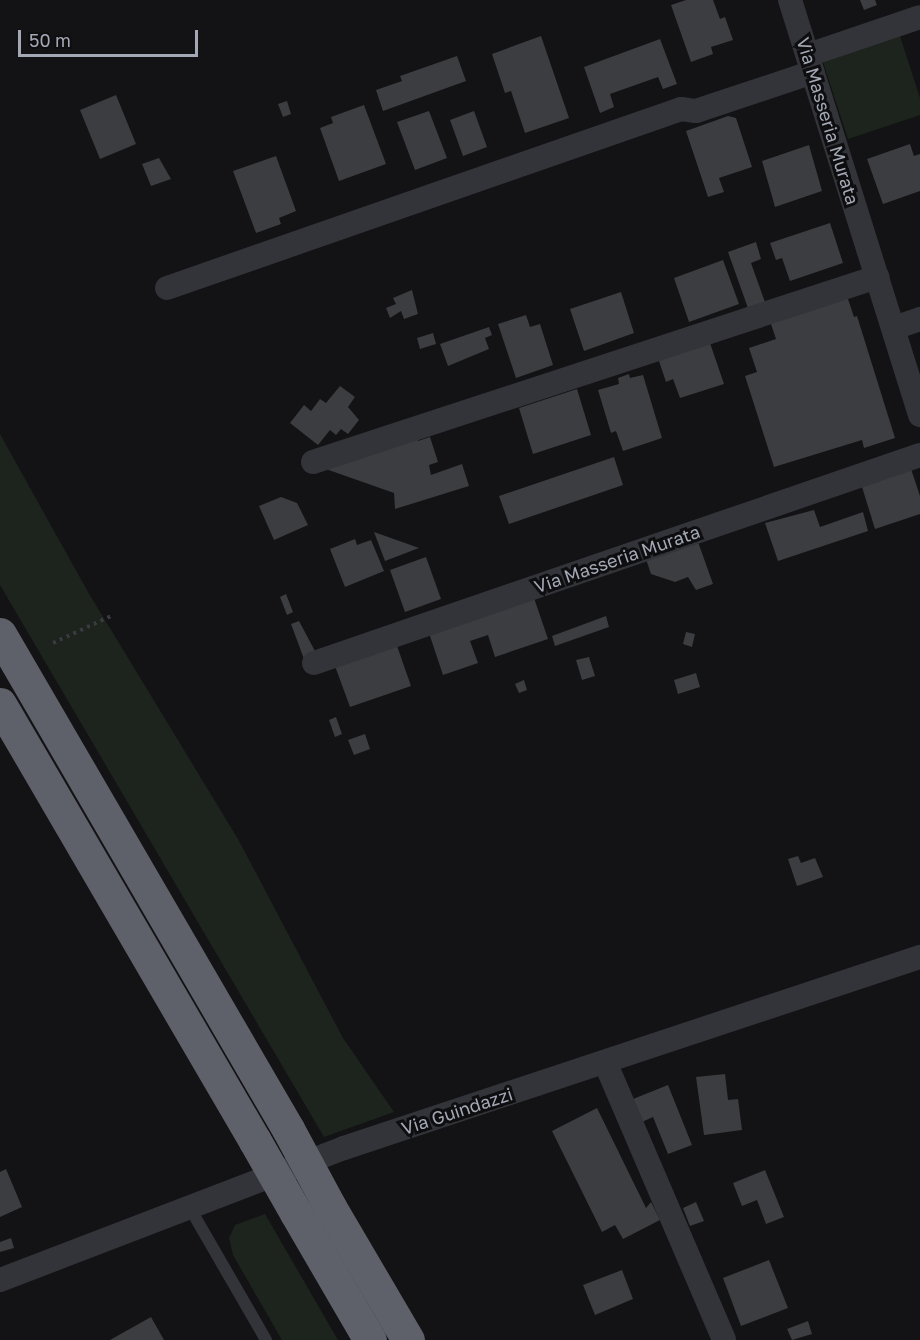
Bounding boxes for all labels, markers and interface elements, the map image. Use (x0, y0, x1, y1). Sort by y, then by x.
scale bar (21, 18, 201, 56)
text: 50 m (29, 29, 71, 51)
street label: Via Masseria Murata (792, 35, 864, 207)
street label: Via Masseria Murata (531, 520, 703, 598)
street label: Via Guindazzi (399, 1083, 515, 1139)

